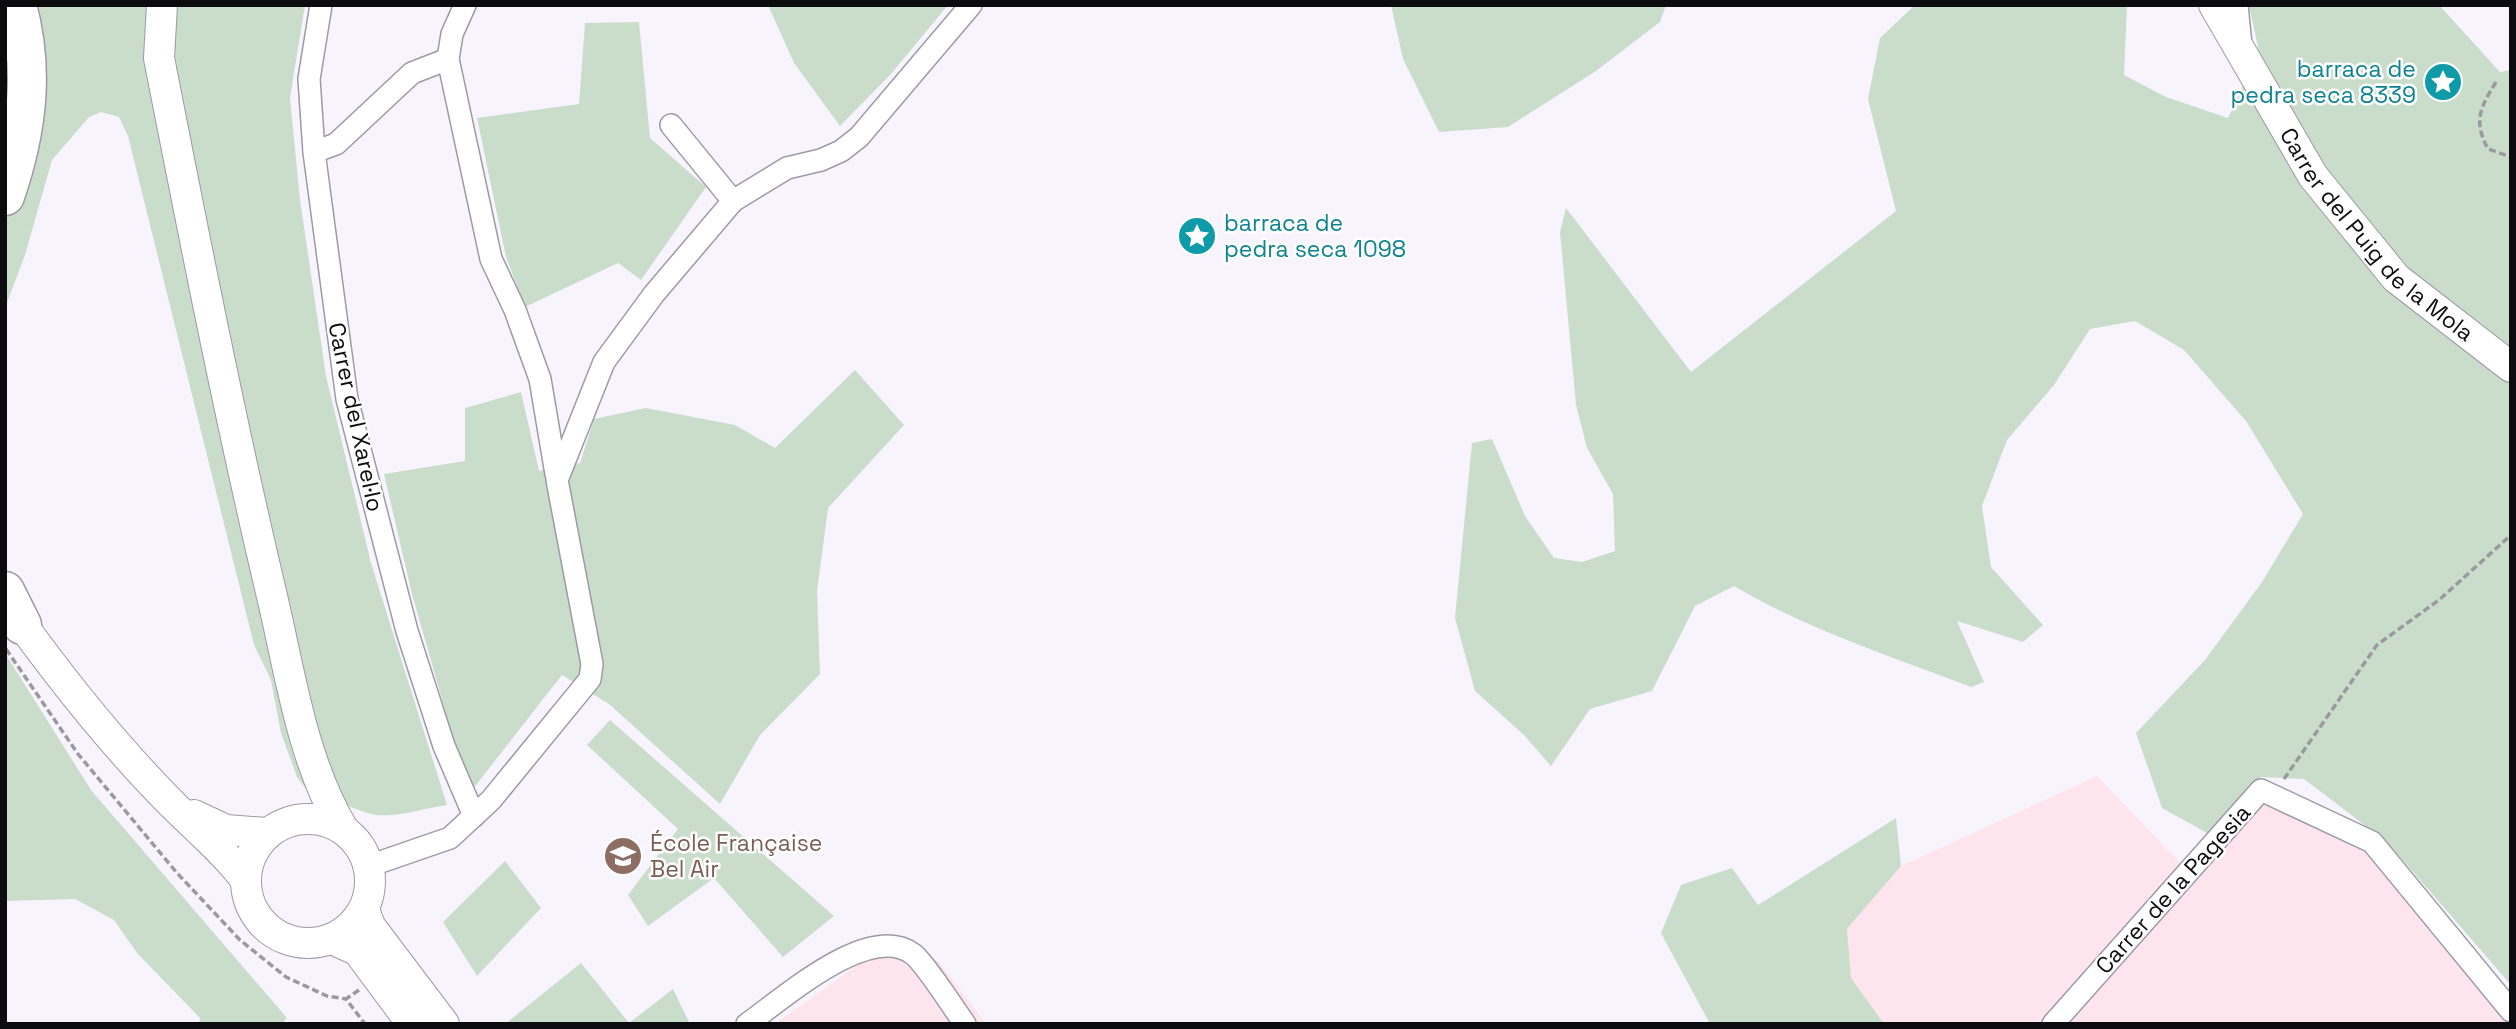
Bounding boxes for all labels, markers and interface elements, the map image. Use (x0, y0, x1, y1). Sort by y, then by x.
place label: barraca de pedra seca 8339 (2231, 54, 2416, 110)
place icon: barraca de pedra seca 8339 (2422, 61, 2464, 103)
street label: Carrer del Puig de la Mola (2273, 122, 2480, 348)
place label: barraca de pedra seca 1098 (1224, 208, 1406, 264)
place icon: barraca de pedra seca 1098 (1176, 215, 1218, 257)
street label: Carrer del Xarel·lo (321, 320, 391, 514)
street label: Carrer de la Pagesia (2089, 798, 2257, 980)
place label: École Française Bel Air (650, 828, 822, 884)
school or university icon: École Française Bel Air (602, 835, 644, 877)

